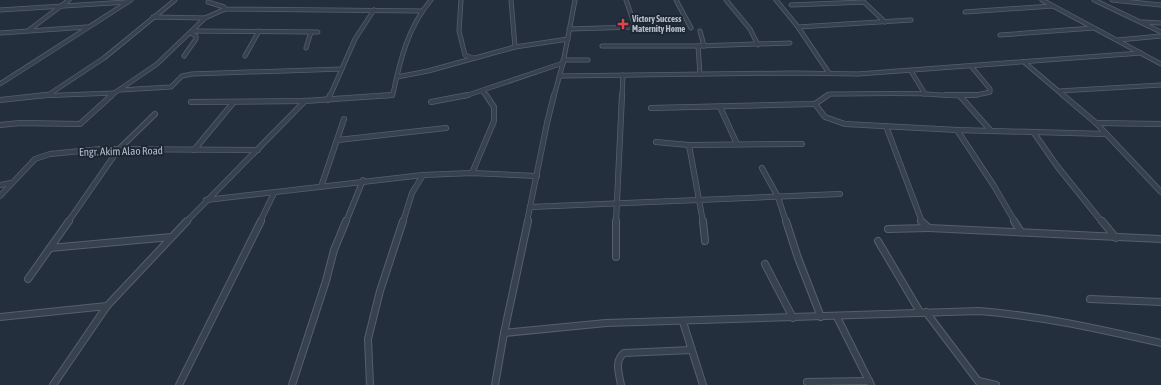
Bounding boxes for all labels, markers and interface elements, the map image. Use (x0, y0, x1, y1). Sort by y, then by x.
place label: Victory Success Maternity Home (631, 14, 685, 34)
marker: Victory Success Maternity Home (617, 18, 629, 30)
street label: Engr. Akim Alao Road (79, 144, 163, 158)

